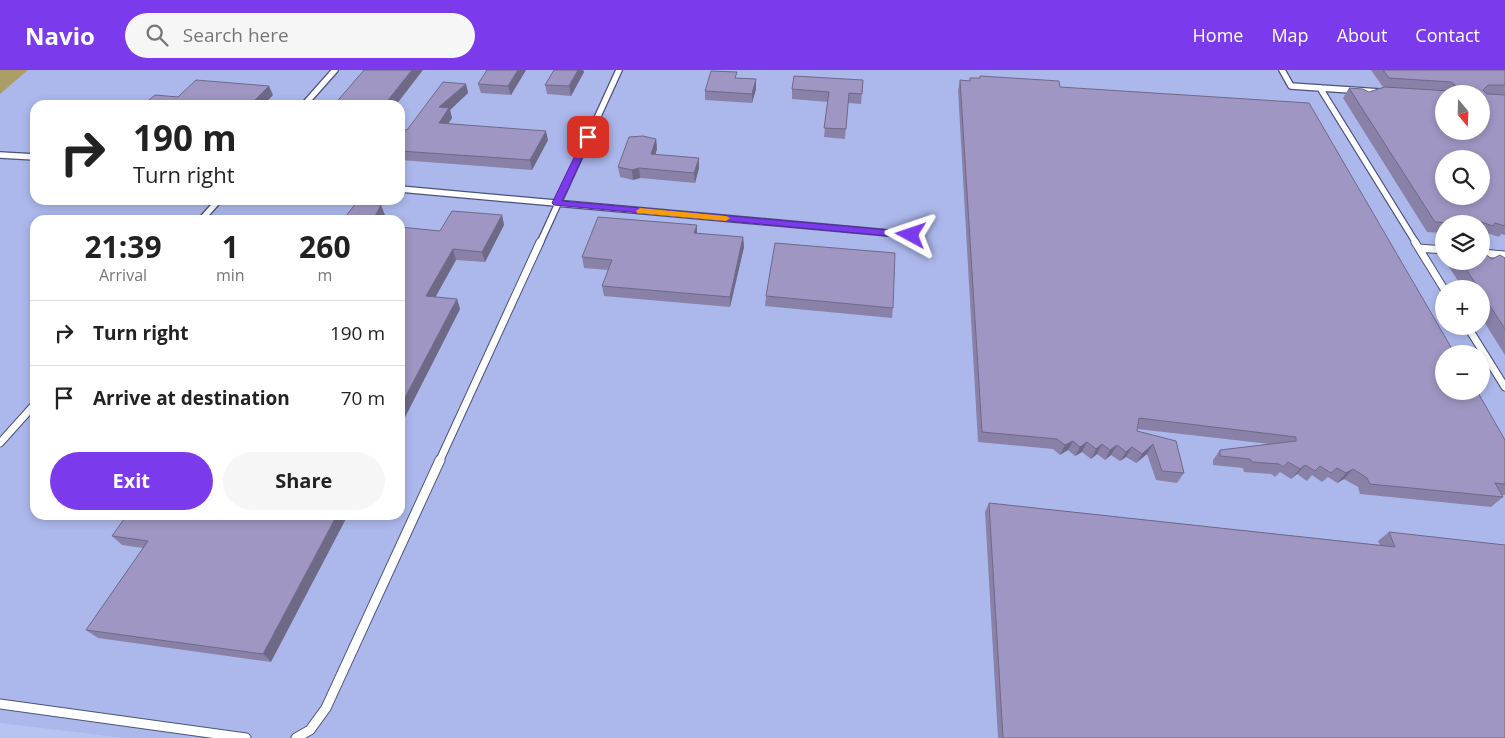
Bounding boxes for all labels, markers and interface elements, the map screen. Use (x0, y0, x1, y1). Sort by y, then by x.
search box (125, 13, 475, 58)
text: Navio (25, 19, 95, 52)
icon: search (143, 21, 171, 49)
text: Search here (183, 22, 289, 48)
text: Home (1193, 23, 1243, 47)
text: Map (1271, 23, 1309, 47)
text: About (1337, 23, 1387, 47)
text: Contact (1415, 23, 1480, 47)
north arrow (1435, 85, 1490, 140)
map controls (1435, 85, 1490, 400)
text: 190 m (133, 114, 237, 161)
pin (567, 116, 609, 158)
icon: right (50, 120, 115, 185)
icon: arrive (574, 123, 602, 151)
button: search (1435, 150, 1490, 205)
text: Turn right (133, 159, 235, 189)
position arrow (884, 208, 936, 260)
button: layers (1435, 215, 1490, 270)
text: 21:39 (84, 226, 162, 267)
text: 1 (222, 226, 239, 267)
text: 260 (299, 226, 351, 267)
text: Arrival (99, 264, 147, 286)
text: min (216, 264, 245, 286)
text: m (317, 264, 332, 286)
button: + (1435, 280, 1490, 335)
icon: right (50, 319, 78, 347)
text: Turn right (93, 320, 188, 346)
text: 190 m (330, 320, 385, 346)
button: − (1435, 345, 1490, 400)
icon: arrive (50, 384, 78, 412)
text: Arrive at destination (93, 385, 290, 411)
text: 70 m (341, 385, 385, 411)
button: Exit (50, 452, 213, 510)
button: Share (223, 452, 385, 510)

